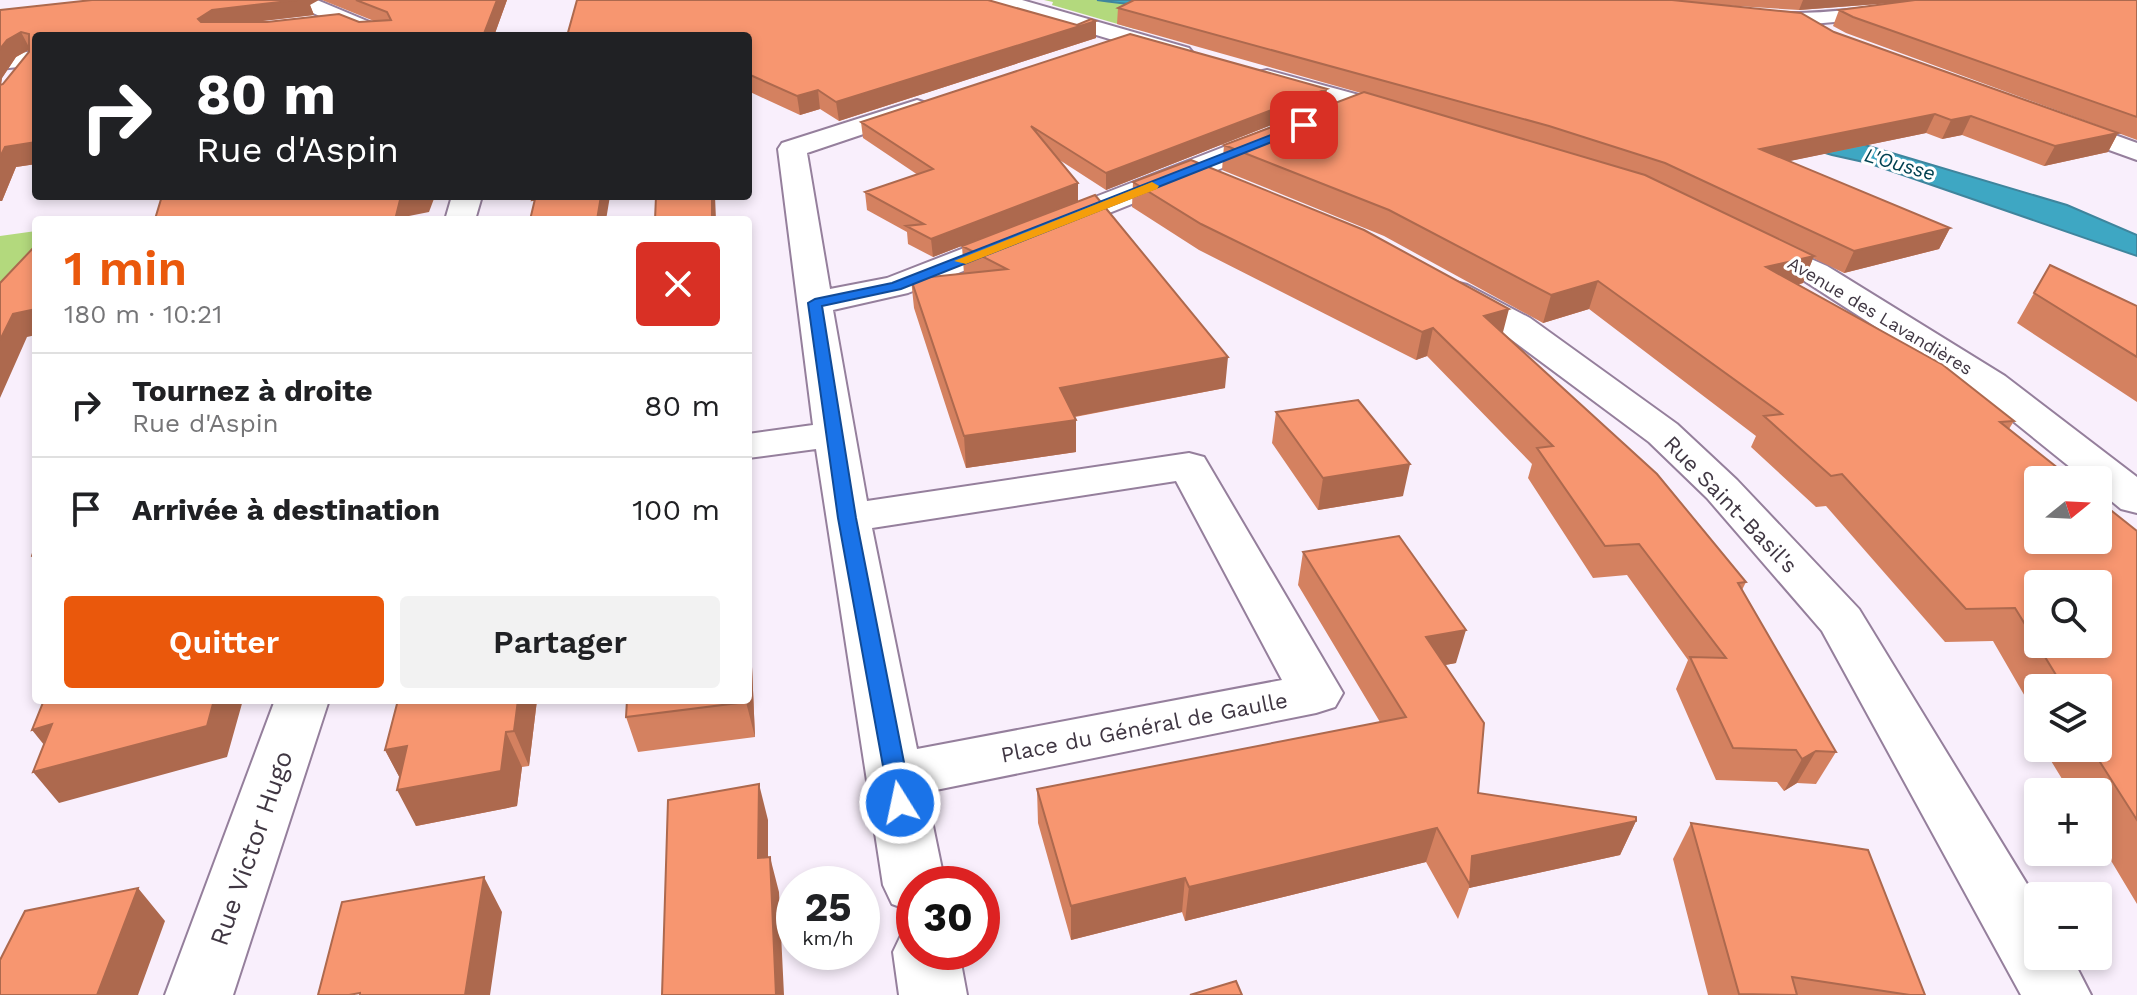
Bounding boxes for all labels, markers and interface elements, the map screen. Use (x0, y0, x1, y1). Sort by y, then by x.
text: 80 m (196, 62, 336, 128)
icon: right (64, 64, 168, 168)
pin (1270, 91, 1338, 159)
icon: arrive (1282, 103, 1326, 147)
text: Rue d'Aspin (196, 129, 399, 171)
water label: L'Ousse (1862, 142, 1938, 186)
text: 1 min (64, 240, 187, 297)
button: close (636, 242, 720, 326)
street label: Avenue des Lavandières (1784, 252, 1976, 379)
text: 180 m · 10:21 (64, 299, 222, 329)
text: Tournez à droite (132, 373, 373, 408)
icon: right (64, 383, 108, 427)
text: 80 m (644, 388, 720, 423)
text: Rue d'Aspin (132, 408, 279, 438)
street label: Rue Saint-Basil's (1659, 431, 1802, 578)
north arrow (2024, 466, 2112, 554)
map controls (2024, 466, 2112, 970)
icon: arrive (64, 487, 108, 531)
text: Arrivée à destination (132, 492, 440, 527)
text: 100 m (632, 492, 720, 527)
button: search (2024, 570, 2112, 658)
button: Quitter (64, 596, 384, 688)
button: Partager (400, 596, 720, 688)
button: layers (2024, 674, 2112, 762)
street label: Place du Général de Gaulle (999, 687, 1290, 768)
street label: Rue Victor Hugo (204, 747, 298, 949)
position arrow (858, 761, 942, 845)
button: + (2024, 778, 2112, 866)
speed limit sign: 30 (896, 866, 1000, 970)
button: − (2024, 882, 2112, 970)
text: 25 (804, 884, 852, 931)
text: km/h (802, 926, 854, 950)

